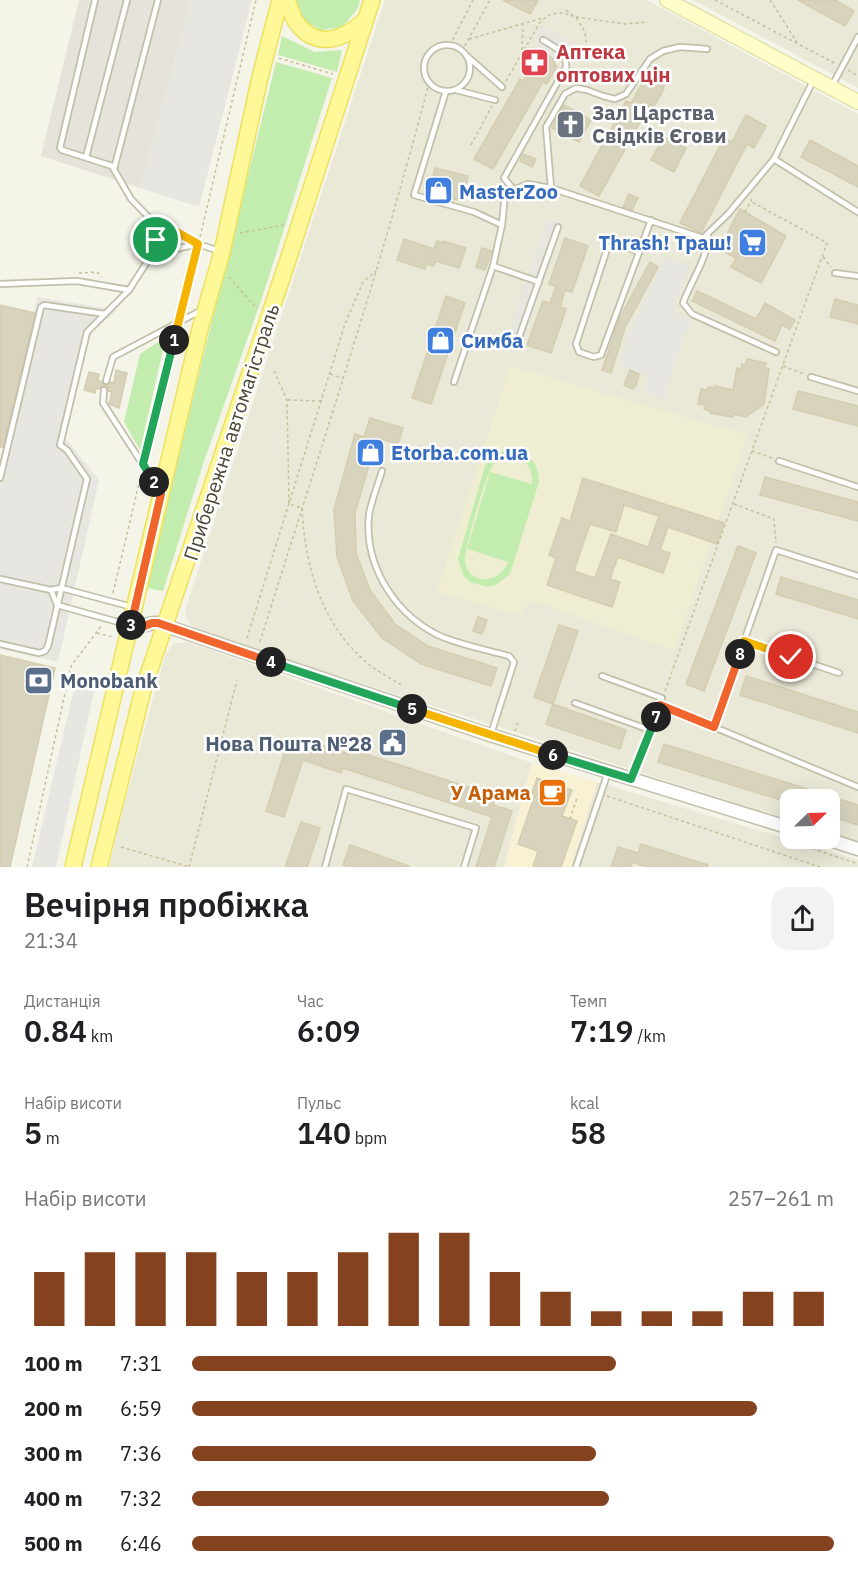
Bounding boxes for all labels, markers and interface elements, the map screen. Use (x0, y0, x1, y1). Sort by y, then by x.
place label: Аптека оптових цін (556, 38, 671, 88)
pharmacy icon: Аптека оптових цін (519, 46, 551, 78)
place label: Зал Царства Свідків Єгови (592, 99, 726, 149)
church icon: Зал Царства Свідків Єгови (555, 108, 587, 140)
shop icon: MasterZoo (422, 175, 454, 207)
place label: MasterZoo (459, 178, 558, 205)
pin (130, 214, 181, 265)
icon: arrive (139, 223, 172, 256)
supermarket icon: Thrash! Траш! (737, 226, 769, 258)
place label: Thrash! Траш! (599, 229, 732, 256)
street label: Прибережна автомагістраль (177, 300, 285, 564)
shop icon: Симба (424, 324, 456, 356)
pin: 1 (159, 325, 189, 355)
place label: Симба (461, 327, 524, 354)
text: 1 (169, 330, 179, 350)
shop icon: Etorba.com.ua (354, 436, 386, 468)
place label: Etorba.com.ua (391, 439, 528, 466)
pin: 2 (139, 467, 169, 497)
text: 2 (149, 472, 159, 492)
pin: 3 (116, 610, 146, 640)
text: 3 (126, 615, 136, 635)
pin (765, 631, 816, 682)
pin: 8 (725, 639, 755, 669)
icon: check (774, 640, 807, 673)
text: 8 (735, 644, 745, 664)
pin: 4 (256, 647, 286, 677)
text: 4 (266, 652, 276, 672)
bank icon: Monobank (23, 664, 55, 696)
place label: Monobank (60, 667, 158, 694)
pin: 5 (397, 694, 427, 724)
text: 5 (407, 699, 417, 719)
pin: 7 (641, 702, 671, 732)
text: 7 (651, 707, 661, 727)
public building icon: Нова Пошта №28 (377, 727, 409, 759)
place label: Нова Пошта №28 (205, 730, 372, 757)
pin: 6 (538, 740, 568, 770)
text: 6 (548, 745, 558, 765)
cafe icon: У Арама (536, 776, 568, 808)
place label: У Арама (451, 779, 531, 806)
north arrow (780, 789, 840, 849)
map controls (780, 789, 840, 849)
text: Вечірня пробіжка (24, 883, 309, 926)
button: share (771, 887, 834, 950)
text: 21:34 (24, 927, 78, 954)
text: Дистанція (24, 991, 101, 1011)
text: Час (297, 991, 324, 1011)
text: Темп (570, 991, 607, 1011)
text: 0.84 (24, 1011, 87, 1050)
text: 6:09 (297, 1011, 361, 1050)
text: 7:19 (570, 1011, 634, 1050)
text: km (87, 1026, 113, 1046)
text: /km (634, 1026, 666, 1046)
text: Набір висоти (24, 1093, 122, 1113)
text: Пульс (297, 1093, 341, 1113)
text: kcal (570, 1093, 599, 1113)
text: 5 (24, 1113, 42, 1152)
text: 140 (297, 1113, 351, 1152)
text: 58 (570, 1113, 606, 1152)
text: m (42, 1128, 60, 1148)
text: bpm (351, 1128, 387, 1148)
text: Набір висоти (24, 1185, 147, 1212)
text: 257–261 m (728, 1185, 834, 1212)
text: 100 m (24, 1350, 83, 1377)
text: 7:31 (120, 1350, 162, 1377)
text: 200 m (24, 1395, 83, 1422)
text: 6:59 (120, 1395, 162, 1422)
text: 300 m (24, 1440, 83, 1467)
text: 7:36 (120, 1440, 162, 1467)
text: 400 m (24, 1485, 83, 1512)
text: 7:32 (120, 1485, 162, 1512)
text: 500 m (24, 1530, 83, 1557)
text: 6:46 (120, 1530, 162, 1557)

